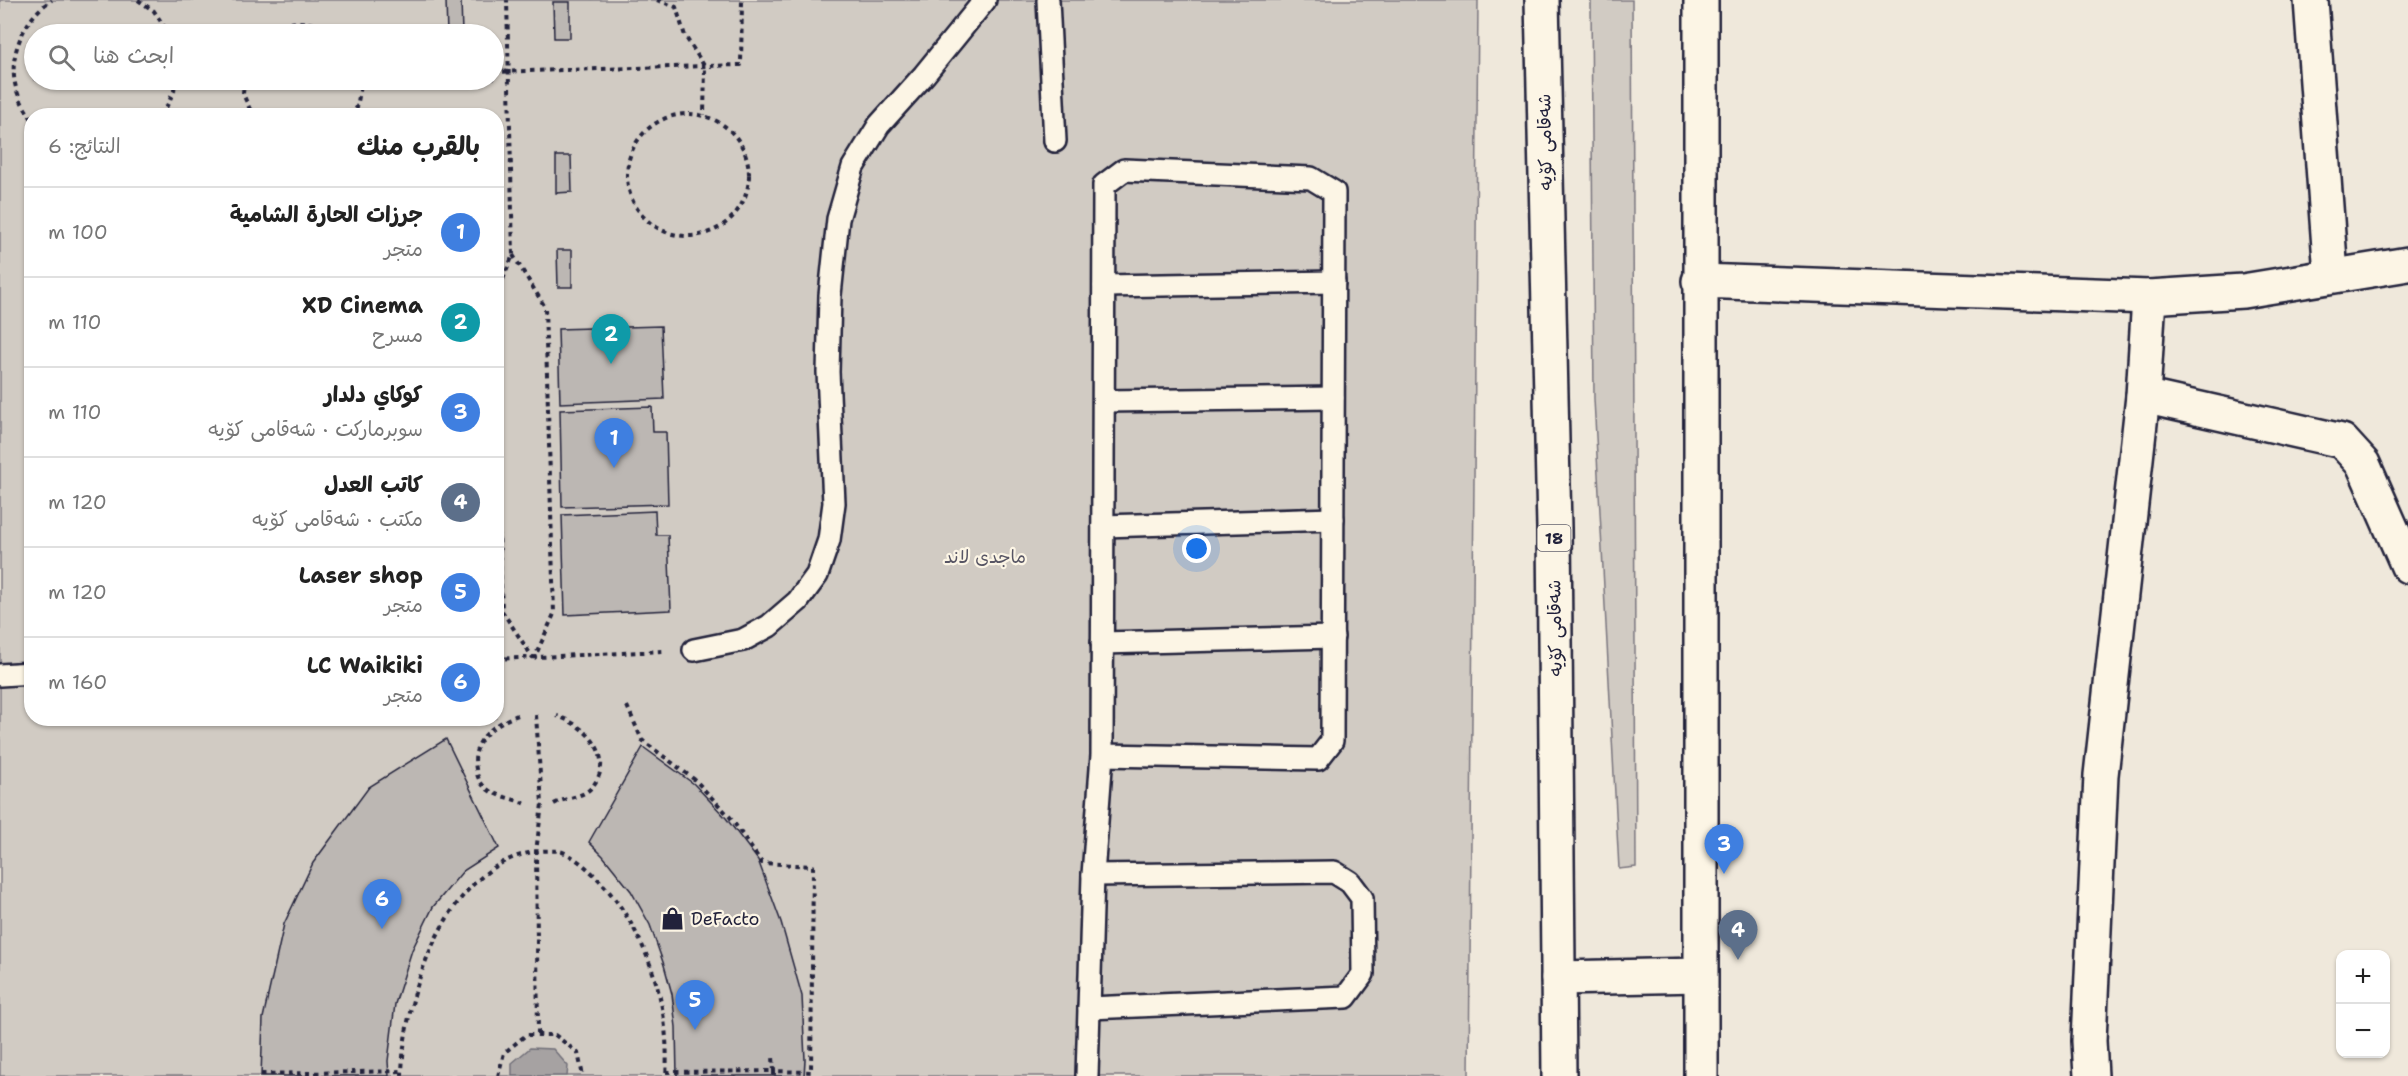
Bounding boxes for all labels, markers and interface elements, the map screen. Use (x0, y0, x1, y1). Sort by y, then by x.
search box (24, 24, 504, 90)
icon: search (45, 41, 78, 74)
text: ابحث هنا (93, 41, 174, 70)
street label: شەقامی کۆیە (1532, 93, 1558, 191)
text: بالقرب منك (357, 128, 480, 163)
text: النتائج: 6 (48, 133, 121, 159)
text: جرزات الحارة الشامية (230, 200, 423, 229)
text: 100 m (48, 219, 108, 245)
text: 1 (456, 219, 465, 245)
text: متجر (384, 236, 423, 262)
text: XD Cinema (302, 291, 423, 320)
text: 110 m (48, 309, 102, 335)
text: 2 (454, 309, 468, 335)
pin: 2 (592, 314, 630, 364)
text: مسرح (372, 322, 423, 348)
text: كوكاي دلدار (324, 380, 423, 409)
text: 110 m (48, 399, 102, 425)
text: 3 (454, 399, 468, 425)
text: سوبرماركت · شەقامی کۆیە (208, 416, 423, 442)
pin: 1 (594, 418, 634, 468)
text: كاتب العدل (324, 470, 423, 499)
text: 120 m (48, 489, 107, 515)
text: 4 (454, 489, 468, 515)
text: مكتب · شەقامی کۆیە (252, 506, 423, 532)
road number: 18 (1538, 525, 1570, 551)
your location (1182, 534, 1211, 563)
park label: ماجدی لاند (944, 545, 1026, 569)
text: Laser shop (299, 561, 423, 590)
text: 120 m (48, 579, 107, 605)
text: 5 (454, 579, 467, 605)
street label: شەقامی کۆیە (1542, 579, 1568, 677)
text: متجر (384, 592, 423, 618)
text: LC Waikiki (307, 651, 423, 680)
text: 160 m (48, 669, 107, 695)
text: 6 (454, 669, 468, 695)
text: متجر (384, 682, 423, 708)
pin: 3 (1704, 824, 1744, 874)
pin: 6 (362, 880, 401, 929)
shop icon: DeFacto (660, 906, 686, 932)
place label: DeFacto (691, 907, 759, 931)
pin: 4 (1718, 910, 1758, 960)
map controls (2336, 950, 2390, 1058)
button: + (2336, 950, 2390, 1004)
pin: 5 (676, 980, 714, 1030)
button: − (2336, 1004, 2390, 1058)

